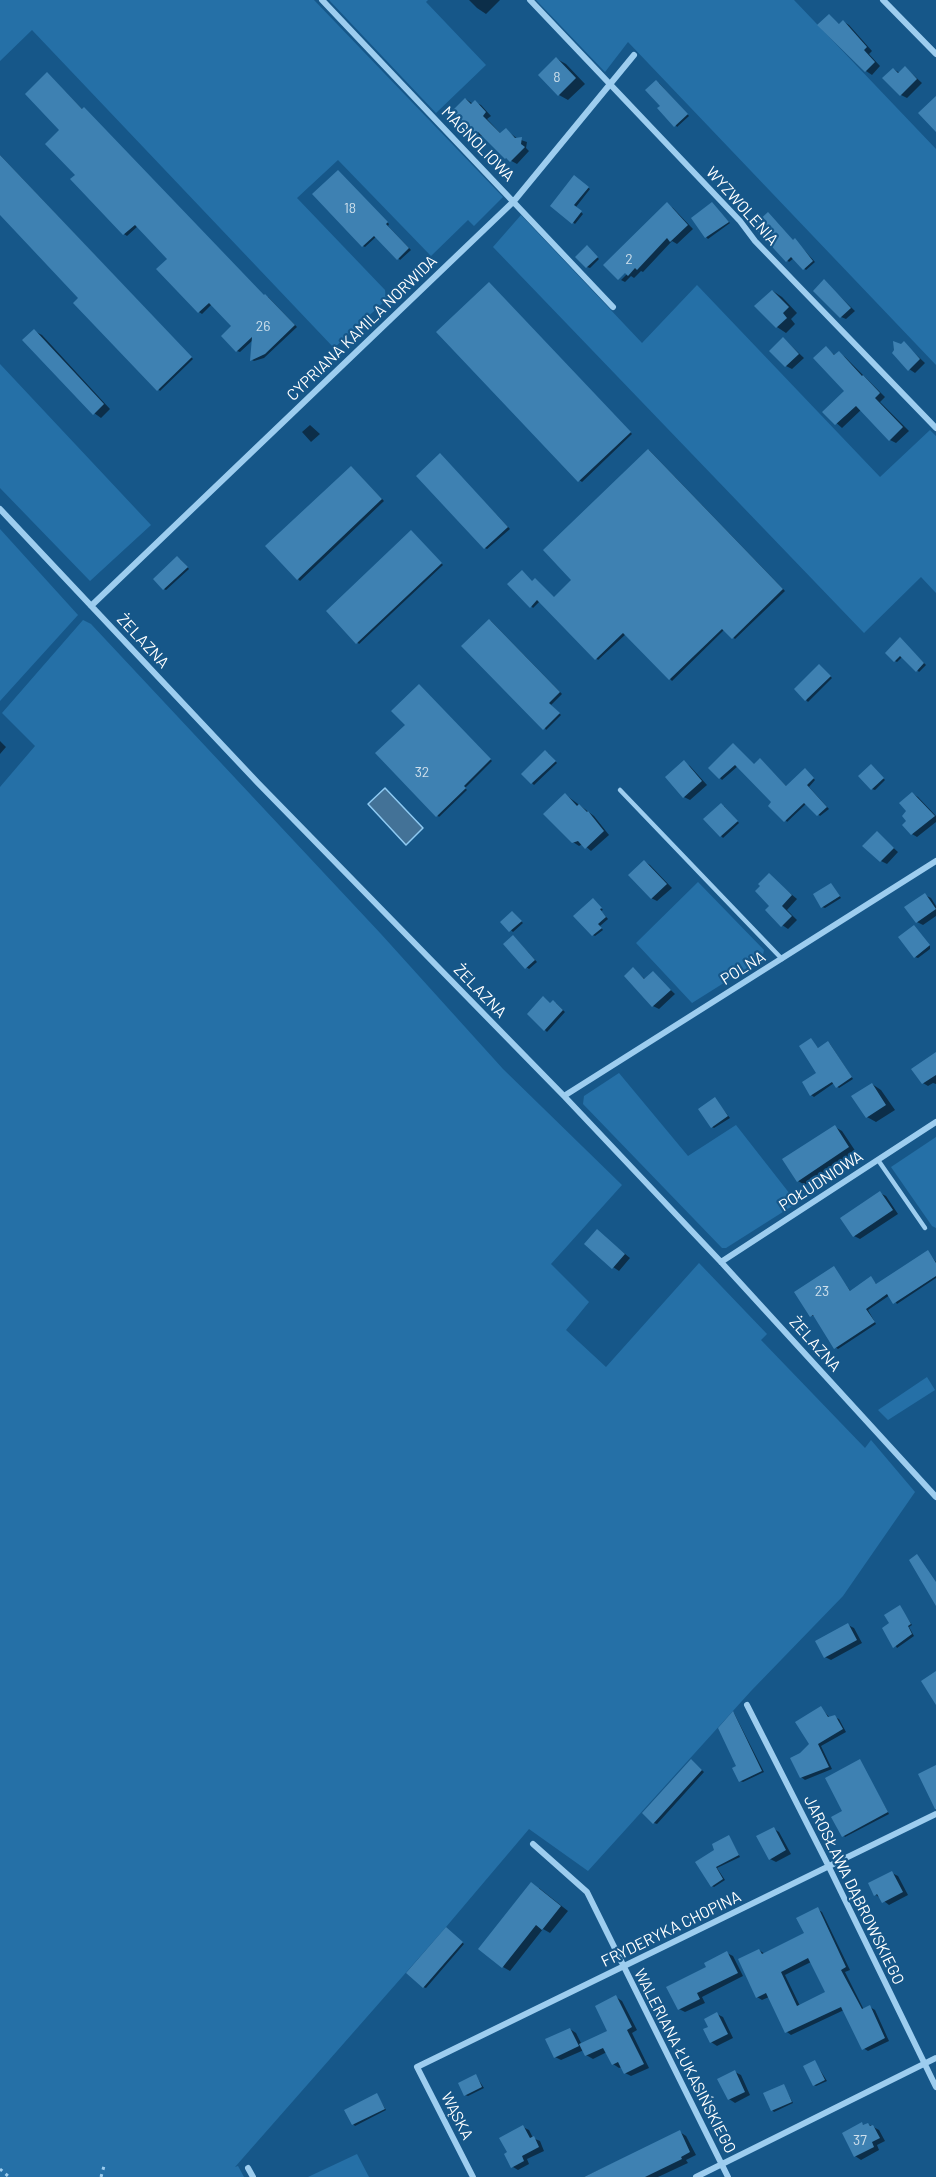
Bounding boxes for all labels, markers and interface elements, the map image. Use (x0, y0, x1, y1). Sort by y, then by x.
house number: 8 (553, 69, 561, 85)
street label: MAGNOLIOWA (437, 102, 519, 186)
street label: WYZWOLENIA (702, 163, 782, 249)
house number: 18 (344, 200, 356, 216)
street label: CYPRIANA KAMILA NORWIDA (283, 251, 441, 405)
house number: 2 (625, 251, 633, 267)
house number: 26 (256, 318, 270, 334)
street label: ŻELAZNA (113, 610, 173, 672)
house number: 32 (415, 764, 429, 780)
street label: POLNA (717, 947, 769, 989)
street label: ŻELAZNA (450, 960, 510, 1022)
street label: POŁUDNIOWA (775, 1147, 867, 1215)
house number: 23 (815, 1283, 829, 1299)
street label: ŻELAZNA (785, 1312, 845, 1376)
street label: JAROSŁAWA DĄBROWSKIEGO (800, 1792, 908, 1988)
street label: FRYDERYKA CHOPINA (598, 1887, 744, 1971)
street label: WALERIANA ŁUKASIŃSKIEGO (630, 1965, 740, 2157)
street label: WĄSKA (437, 2089, 477, 2143)
house number: 37 (853, 2132, 867, 2148)

